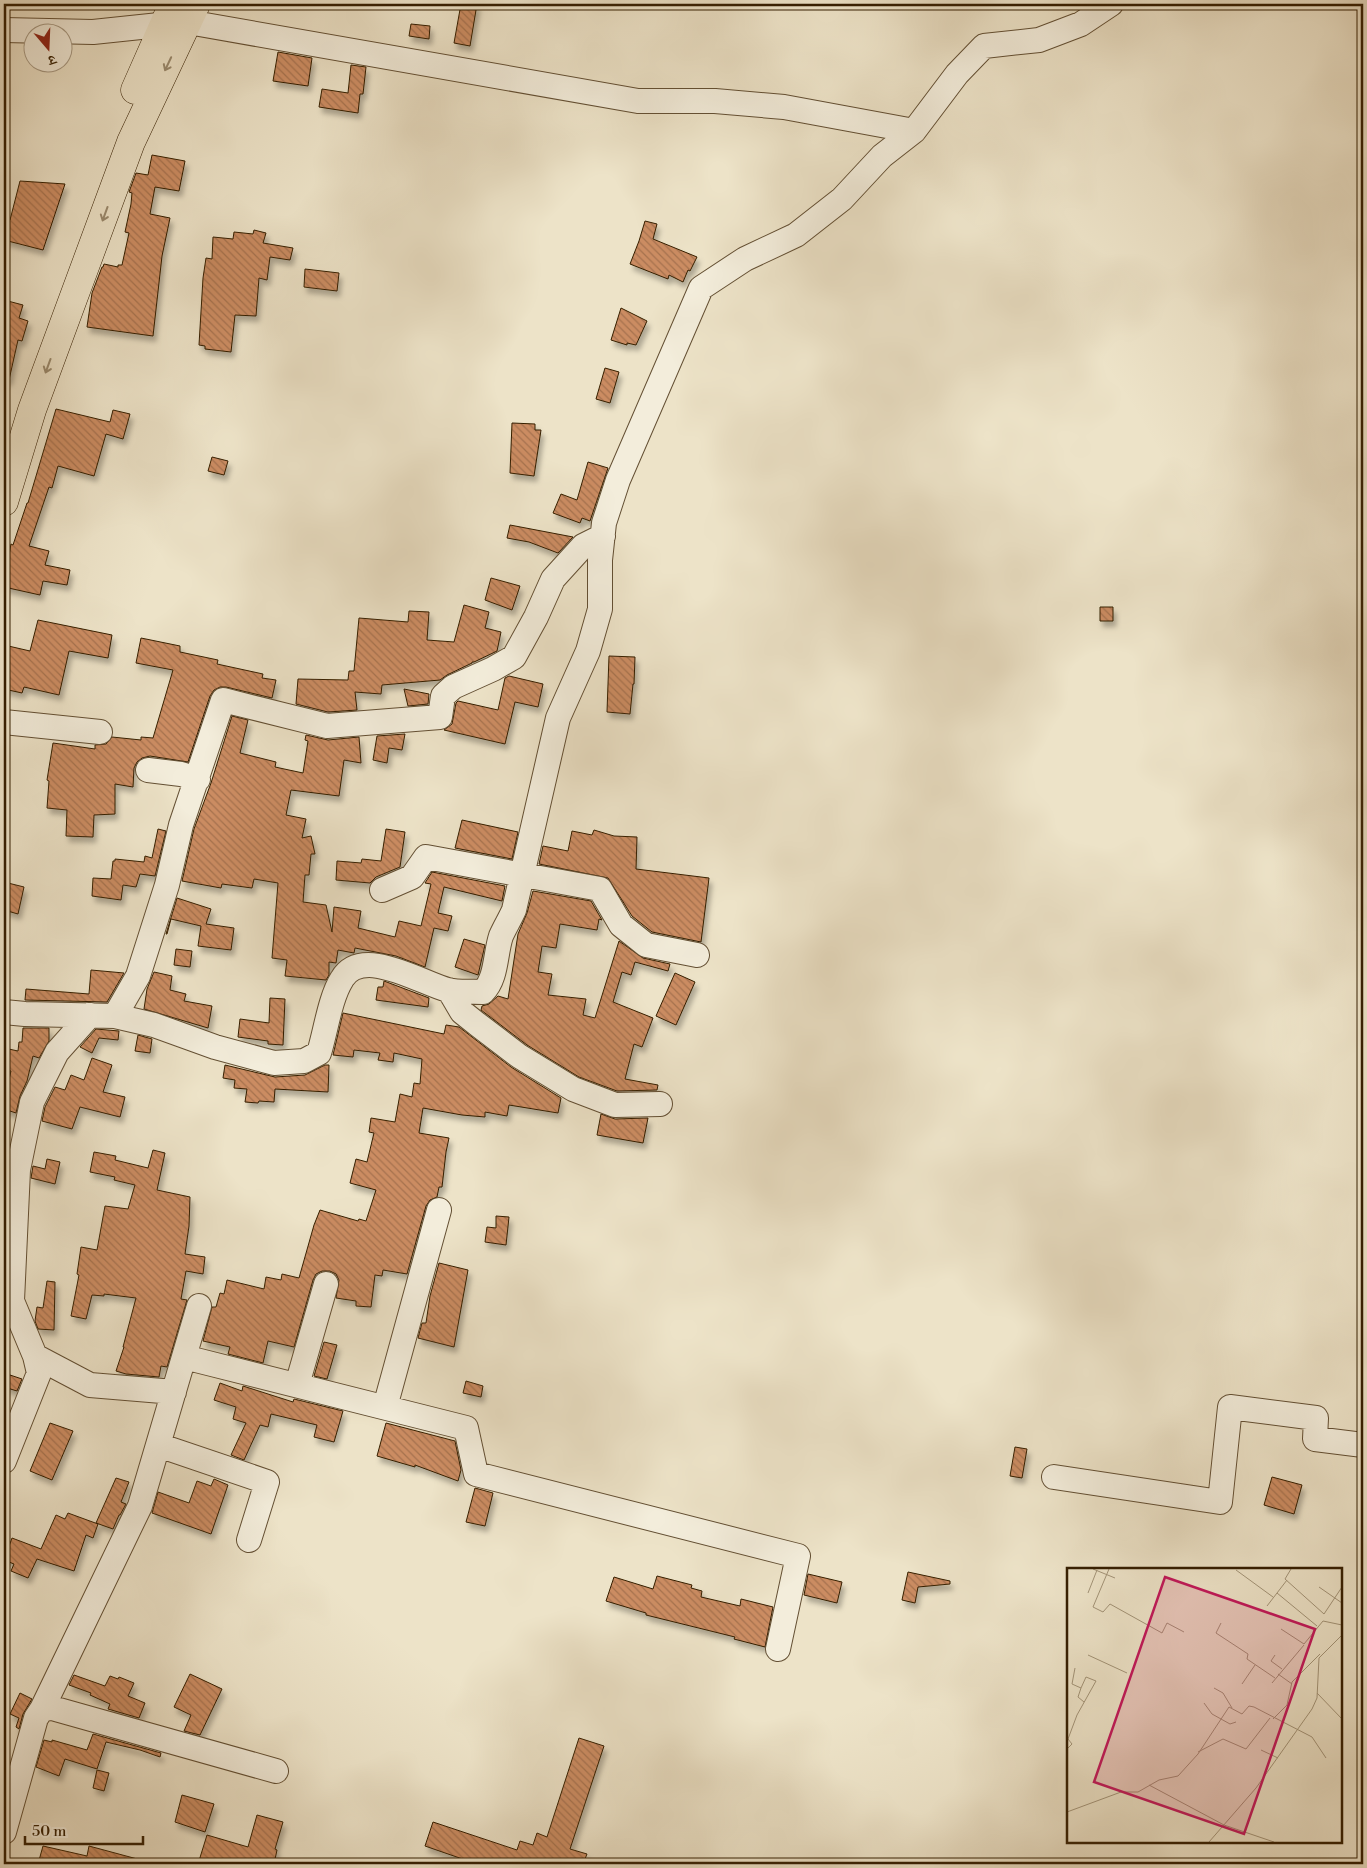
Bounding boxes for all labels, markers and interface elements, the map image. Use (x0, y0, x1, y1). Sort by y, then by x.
north arrow (22, 22, 72, 72)
text: उ (45, 49, 59, 69)
one-way arrow (163, 56, 172, 71)
one-way arrow (100, 205, 109, 221)
one-way arrow (43, 358, 52, 373)
inset map (1067, 1568, 1342, 1843)
scale bar (25, 1813, 142, 1845)
text: 50 m (32, 1822, 66, 1841)

